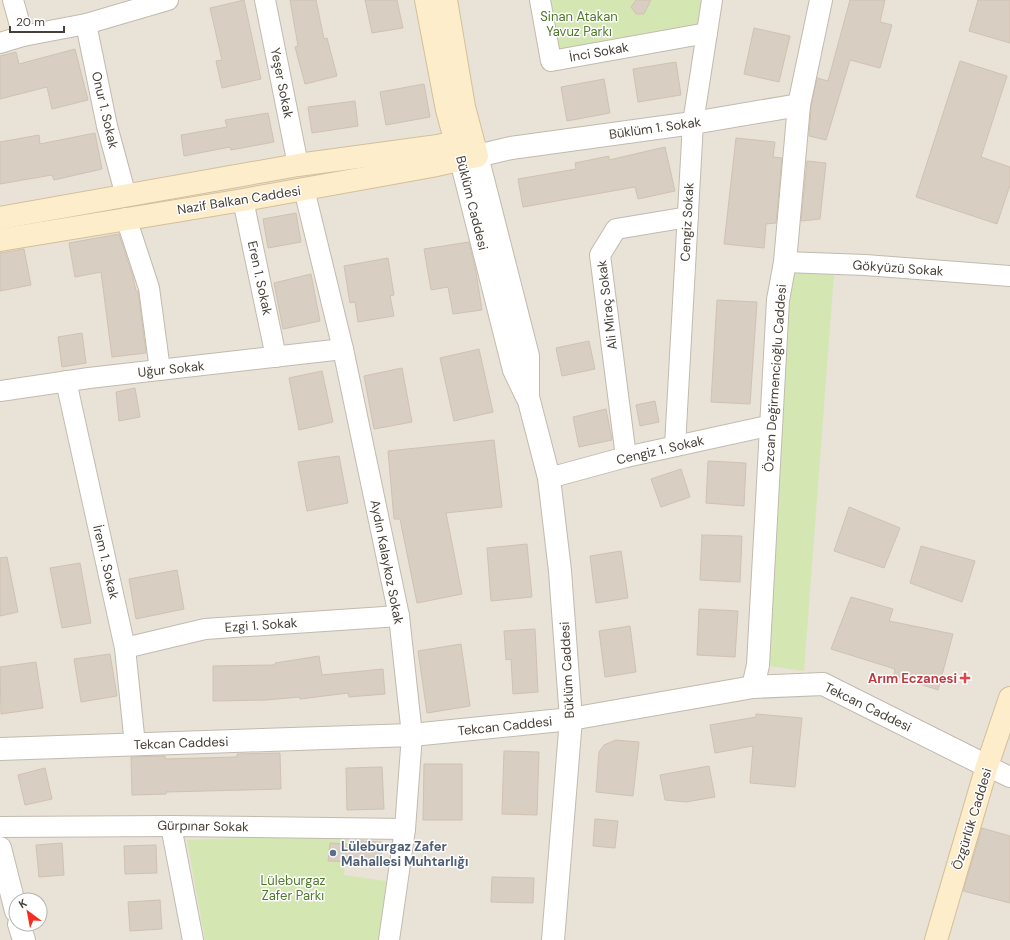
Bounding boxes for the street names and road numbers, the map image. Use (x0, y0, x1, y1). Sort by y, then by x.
street label: İnci Sokak (568, 38, 630, 66)
street label: Yeşer Sokak (267, 46, 297, 120)
street label: Onur 1. Sokak (88, 70, 122, 151)
street label: Büklüm 1. Sokak (608, 113, 703, 143)
street label: Büklüm Caddesi (452, 154, 492, 252)
street label: Nazif Balkan Caddesi (176, 182, 302, 218)
street label: Cengiz Sokak (676, 182, 698, 262)
street label: Eren 1. Sokak (244, 239, 276, 317)
street label: Gökyüzü Sokak (852, 256, 944, 280)
street label: Ali Miraç Sokak (593, 259, 621, 351)
street label: Özcan Değirmencioğlu Caddesi (760, 284, 790, 472)
street label: Uğur Sokak (137, 357, 206, 381)
street label: Cengiz 1. Sokak (615, 432, 706, 468)
street label: Aydın Kalaykoz Sokak (367, 498, 407, 626)
street label: İrem 1. Sokak (89, 523, 123, 601)
street label: Ezgi 1. Sokak (224, 614, 298, 636)
street label: Büklüm Caddesi (556, 621, 578, 719)
street label: Tekcan Caddesi (822, 679, 914, 735)
street label: Tekcan Caddesi (457, 713, 553, 739)
street label: Tekcan Caddesi (133, 733, 229, 753)
street label: Özgürlük Caddesi (948, 766, 996, 872)
street label: Gürpınar Sokak (157, 817, 249, 835)

